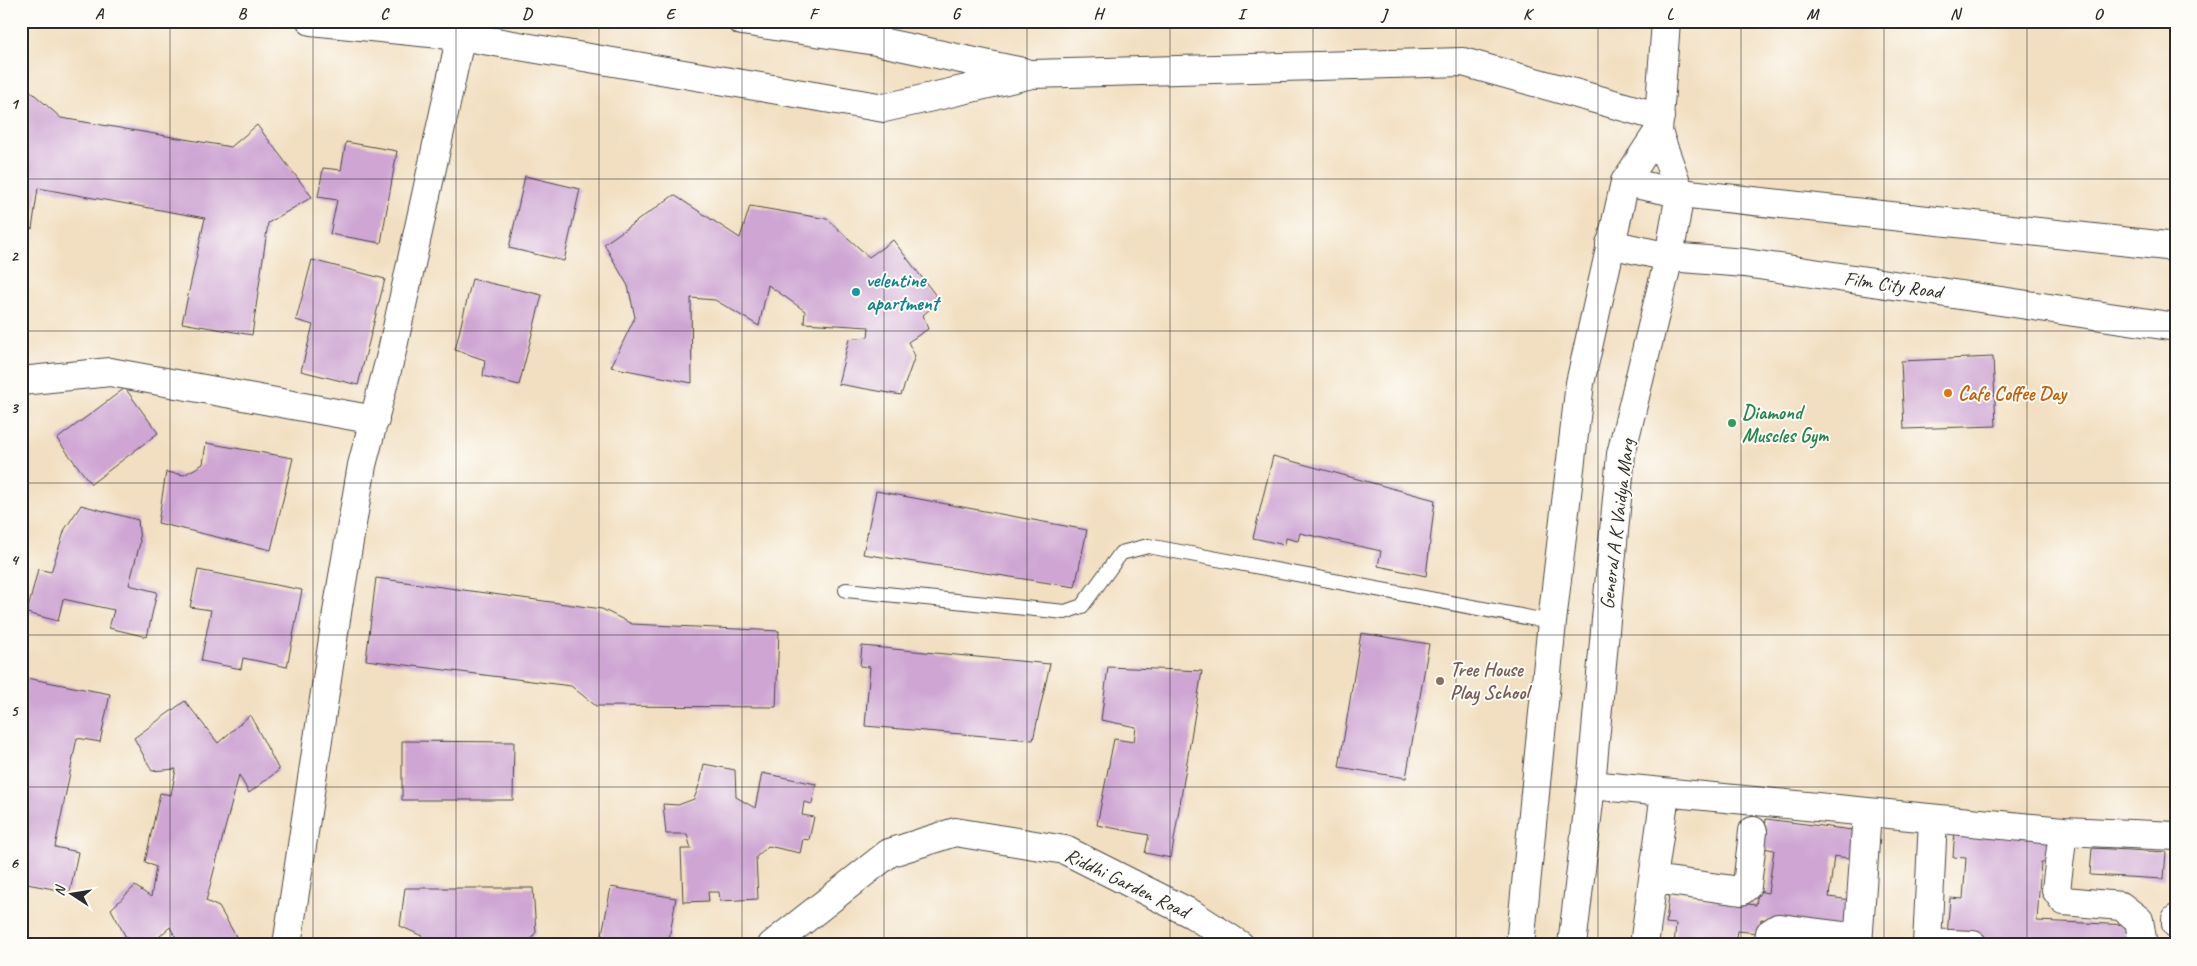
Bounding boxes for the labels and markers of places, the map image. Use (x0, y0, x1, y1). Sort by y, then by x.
place label: velentine apartment (866, 268, 942, 316)
marker: velentine apartment (850, 286, 862, 298)
place label: Cafe Coffee Day (1958, 381, 2068, 406)
marker: Cafe Coffee Day (1942, 387, 1954, 399)
place label: Diamond Muscles Gym (1742, 400, 1830, 449)
marker: Diamond Muscles Gym (1726, 417, 1738, 429)
place label: Tree House Play School (1450, 657, 1532, 706)
marker: Tree House Play School (1434, 675, 1446, 687)

